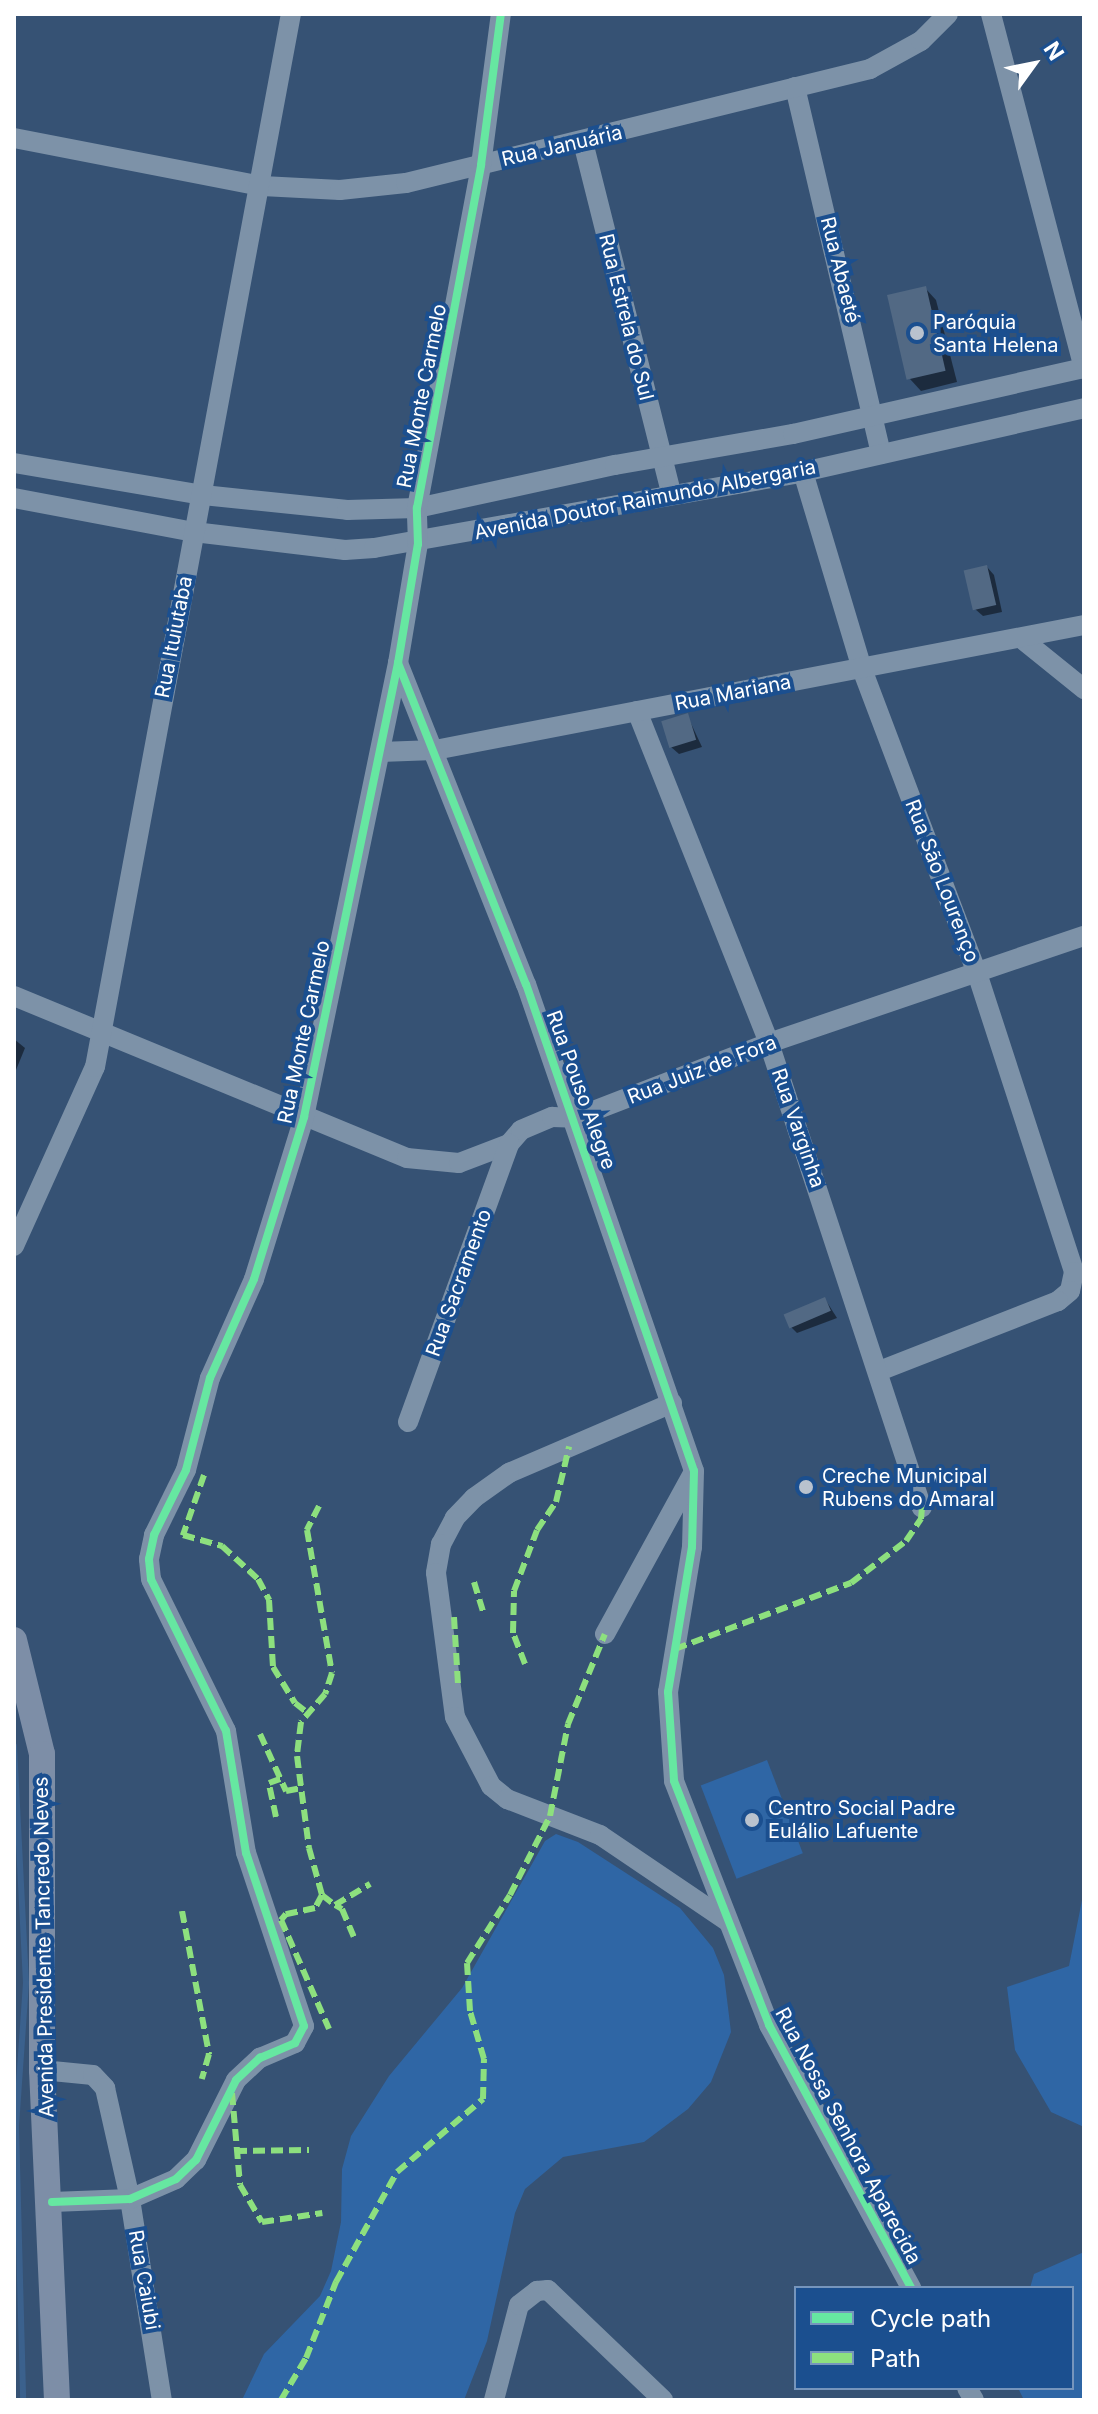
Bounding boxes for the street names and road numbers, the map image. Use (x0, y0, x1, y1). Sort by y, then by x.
street label: Rua Januária (499, 120, 625, 172)
street label: Rua Abaeté (815, 214, 865, 326)
street label: Rua Estrela do Sul (594, 231, 658, 403)
street label: Rua Monte Carmelo (392, 302, 452, 490)
street label: Avenida Doutor Raimundo Albergaria (472, 455, 818, 545)
street label: Rua Ituiutaba (150, 574, 198, 700)
street label: Rua Mariana (673, 670, 793, 716)
street label: Rua São Lourenço (900, 796, 984, 966)
street label: Rua Monte Carmelo (273, 938, 335, 1126)
street label: Rua Pouso Alegre (541, 1007, 621, 1173)
street label: Rua Juiz de Fora (624, 1031, 780, 1109)
street label: Rua Varginha (766, 1065, 830, 1191)
street label: Rua Sacramento (421, 1206, 497, 1360)
street label: Avenida Presidente Tancredo Neves (29, 1776, 59, 2118)
street label: Rua Nossa Senhora Aparecida (770, 2004, 926, 2268)
street label: Rua Caiubi (123, 2228, 165, 2332)

